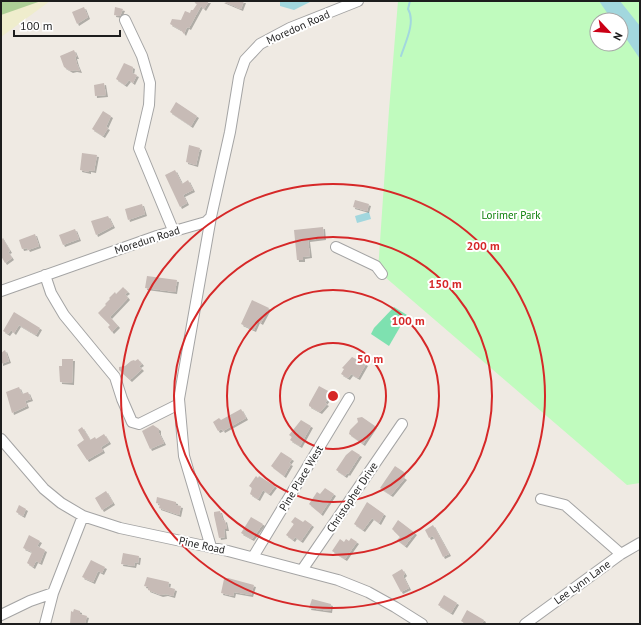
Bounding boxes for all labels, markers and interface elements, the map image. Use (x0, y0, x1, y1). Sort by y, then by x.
street label: Moredon Road (264, 7, 332, 47)
scale bar (14, 12, 120, 38)
north arrow (589, 12, 629, 52)
text: 100 m (20, 18, 53, 33)
text: N (610, 30, 626, 43)
park label: Lorimer Park (481, 208, 541, 222)
street label: Moredun Road (112, 223, 182, 257)
text: 200 m (466, 238, 500, 253)
text: 150 m (428, 276, 462, 291)
text: 100 m (391, 313, 425, 328)
text: 50 m (357, 351, 383, 366)
centre of rings (326, 389, 340, 403)
street label: Pine Place West (276, 442, 326, 513)
street label: Christopher Drive (323, 459, 381, 535)
street label: Pine Road (178, 533, 226, 557)
street label: Lee Lynn Lane (551, 557, 613, 607)

